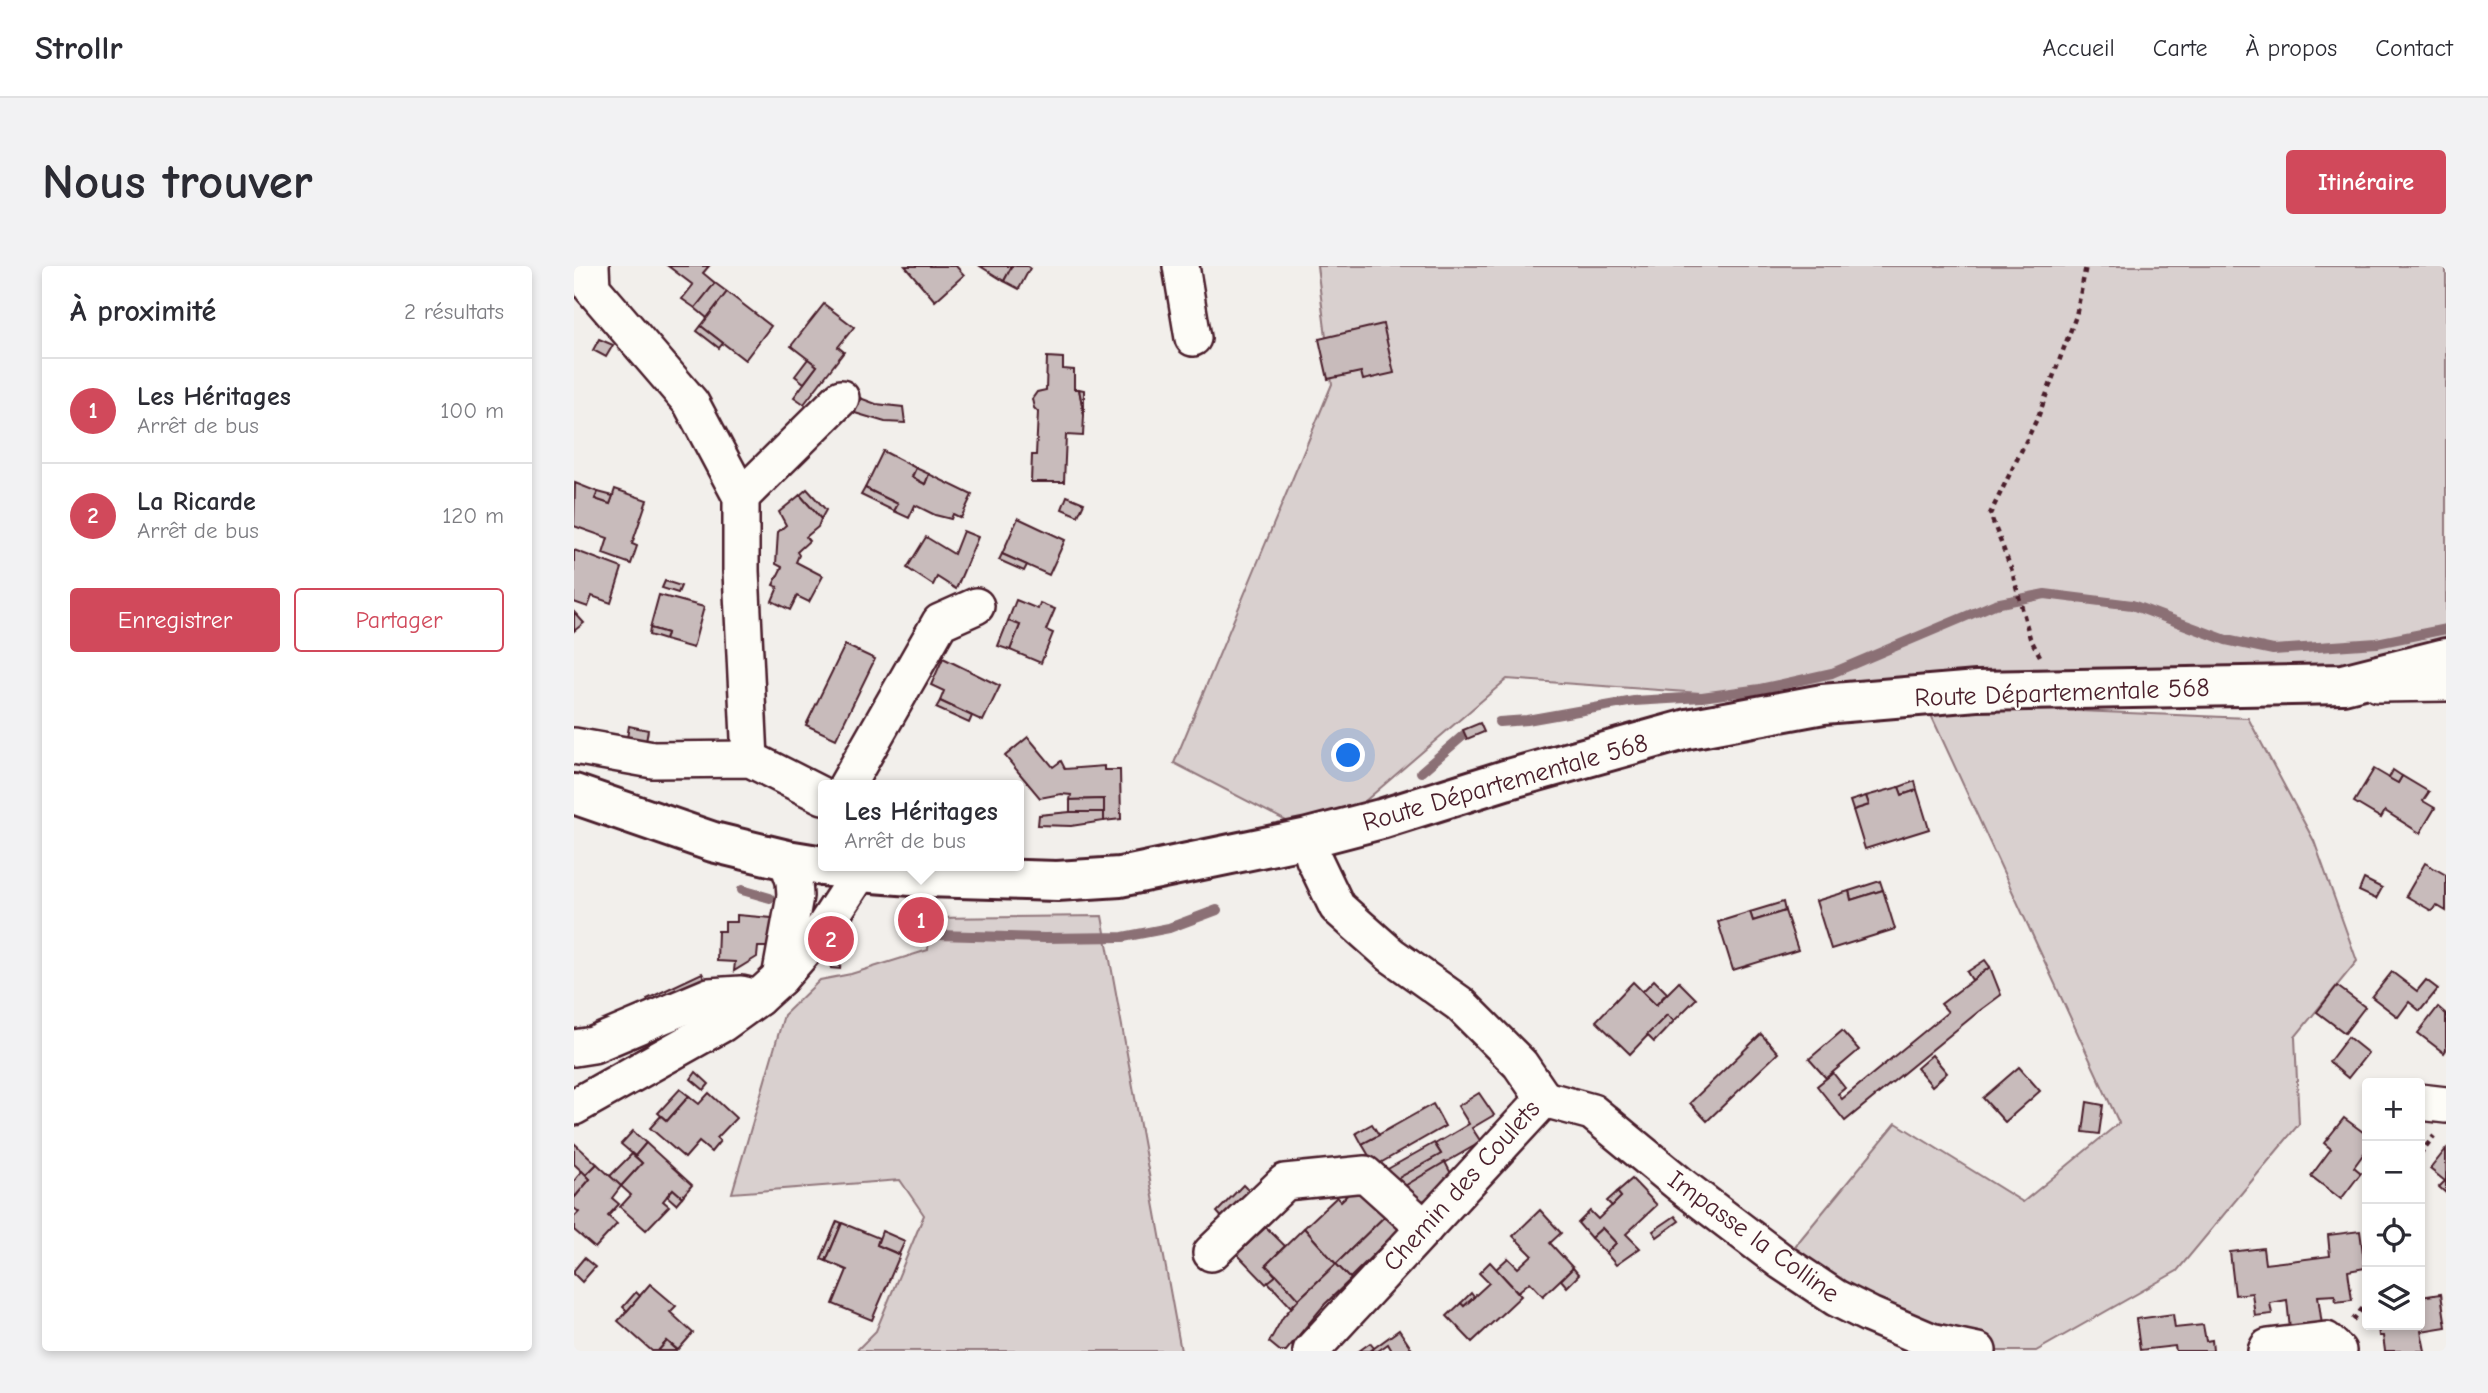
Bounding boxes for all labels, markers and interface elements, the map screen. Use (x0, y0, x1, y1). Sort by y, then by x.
text: Strollr (35, 29, 123, 67)
text: Accueil (2043, 34, 2115, 62)
text: Carte (2153, 34, 2208, 62)
text: À propos (2246, 34, 2337, 62)
text: Contact (2375, 34, 2453, 62)
button: Itinéraire (2286, 150, 2446, 214)
text: Nous trouver (42, 154, 313, 210)
text: À proximité (70, 294, 216, 329)
text: 2 résultats (404, 298, 504, 325)
text: Les Héritages (137, 382, 291, 412)
text: 1 (88, 397, 98, 424)
text: 100 m (440, 397, 504, 424)
text: Arrêt de bus (137, 412, 259, 439)
text: La Ricarde (137, 487, 256, 517)
text: 2 (87, 502, 99, 529)
text: 120 m (442, 502, 504, 529)
text: Arrêt de bus (137, 517, 259, 544)
button: Enregistrer (70, 588, 280, 652)
button: Partager (294, 588, 504, 652)
street label: Route Départementale 568 (1914, 673, 2210, 713)
street label: Route Départementale 568 (1359, 728, 1651, 838)
your location (1331, 738, 1365, 772)
popup (818, 780, 1024, 871)
text: Les Héritages (844, 797, 998, 827)
text: Arrêt de bus (844, 827, 966, 854)
pin: 1 (898, 894, 944, 946)
pin: 2 (808, 913, 854, 965)
map controls (2362, 1078, 2425, 1330)
button: + (2362, 1078, 2425, 1141)
street label: Chemin des Coulets (1377, 1094, 1546, 1277)
button: − (2362, 1141, 2425, 1204)
street label: Impasse la Colline (1662, 1165, 1845, 1309)
button: locate (2362, 1204, 2425, 1267)
button: layers (2362, 1267, 2425, 1330)

